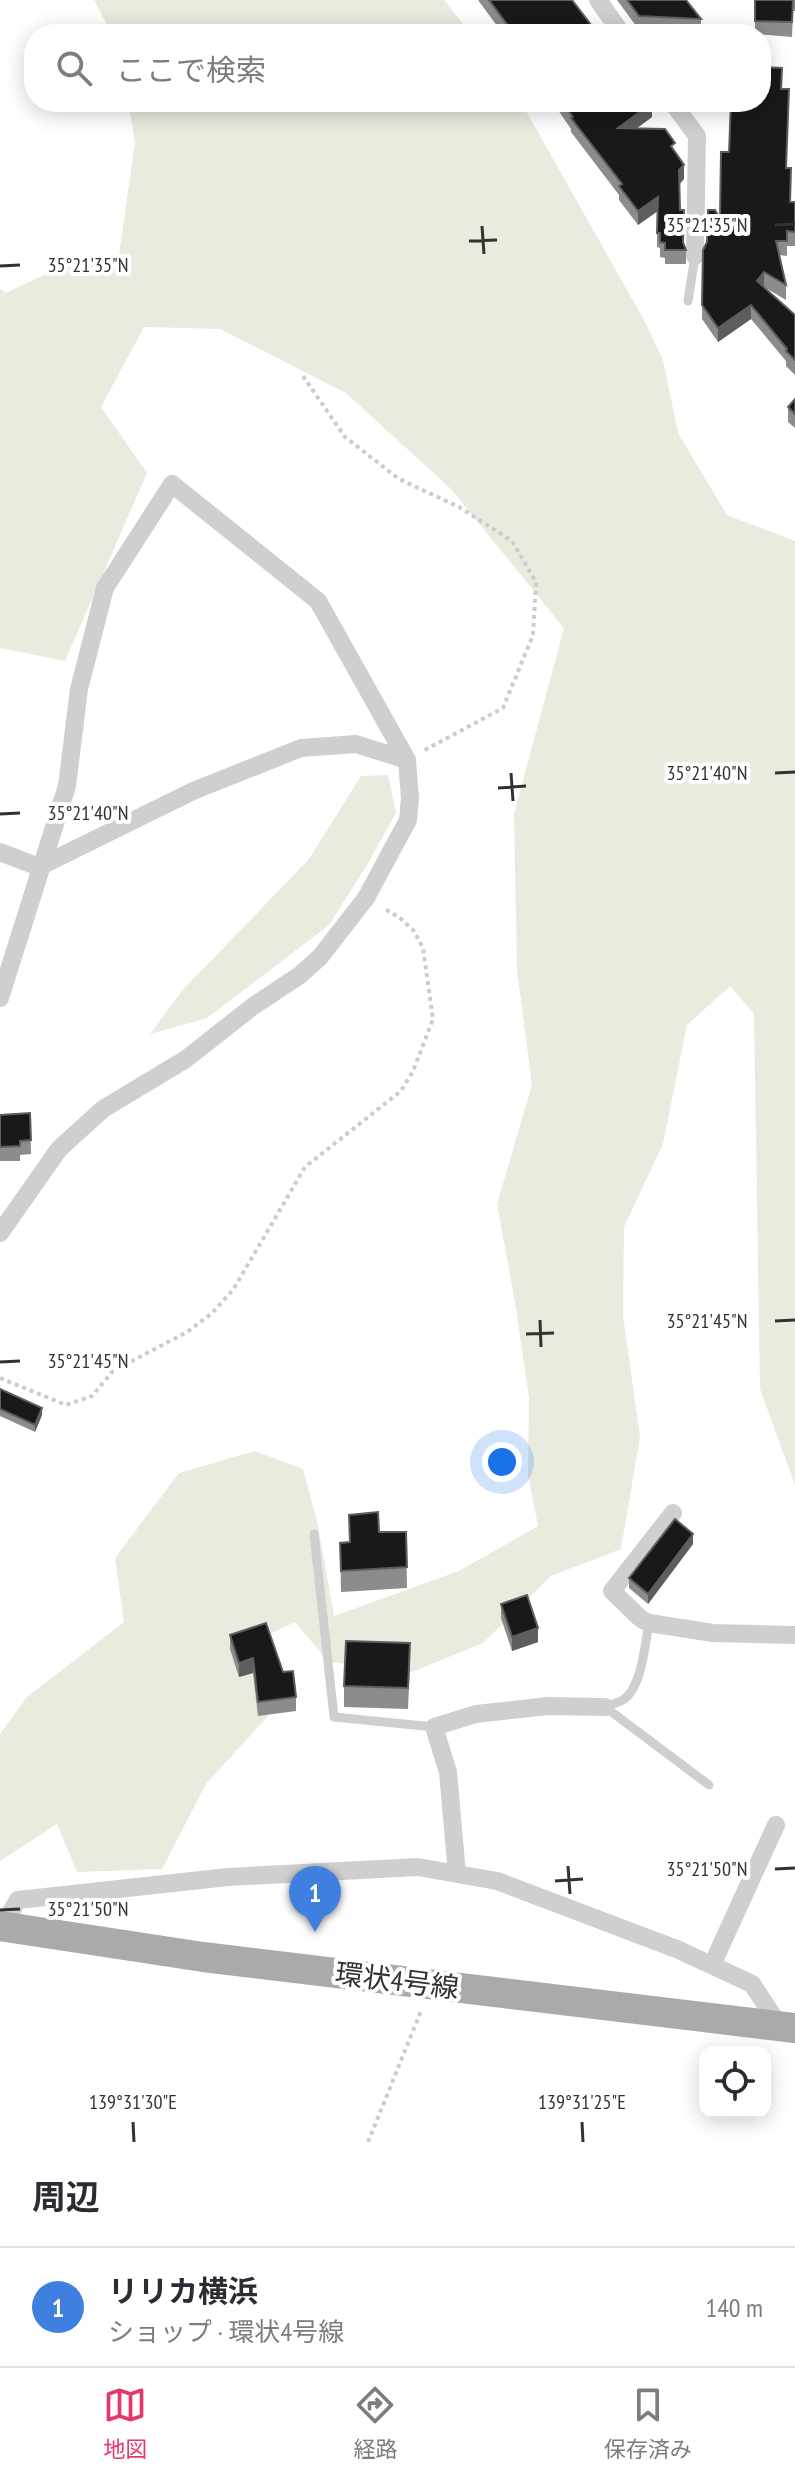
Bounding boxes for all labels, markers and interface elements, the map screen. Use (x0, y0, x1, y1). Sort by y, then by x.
search box (24, 24, 771, 112)
icon: search (52, 46, 96, 90)
text: ここで検索 (116, 50, 266, 89)
text: 35°21'35"N (667, 212, 747, 238)
text: 35°21'35"N (48, 252, 128, 278)
text: 35°21'40"N (667, 760, 747, 786)
text: 35°21'40"N (48, 800, 128, 826)
text: 35°21'45"N (667, 1308, 747, 1334)
text: 35°21'45"N (48, 1348, 128, 1374)
your location (482, 1442, 522, 1482)
text: 35°21'50"N (667, 1856, 747, 1882)
pin: 1 (289, 1866, 341, 1932)
text: 35°21'50"N (48, 1896, 128, 1922)
street label: 環状4号線 (333, 1954, 461, 2006)
map controls (699, 2046, 771, 2118)
button: locate (699, 2046, 771, 2118)
text: 139°31'30"E (89, 2089, 177, 2115)
text: 139°31'25"E (538, 2089, 626, 2115)
text: 周辺 (32, 2174, 100, 2218)
text: リリカ横浜 (108, 2271, 258, 2310)
text: 1 (52, 2291, 64, 2324)
text: 140 m (705, 2291, 763, 2324)
text: ショップ · 環状4号線 (108, 2315, 344, 2348)
tab: 地図 (103, 2383, 147, 2463)
tab: 経路 (353, 2383, 398, 2463)
tab: 保存済み (604, 2383, 692, 2463)

